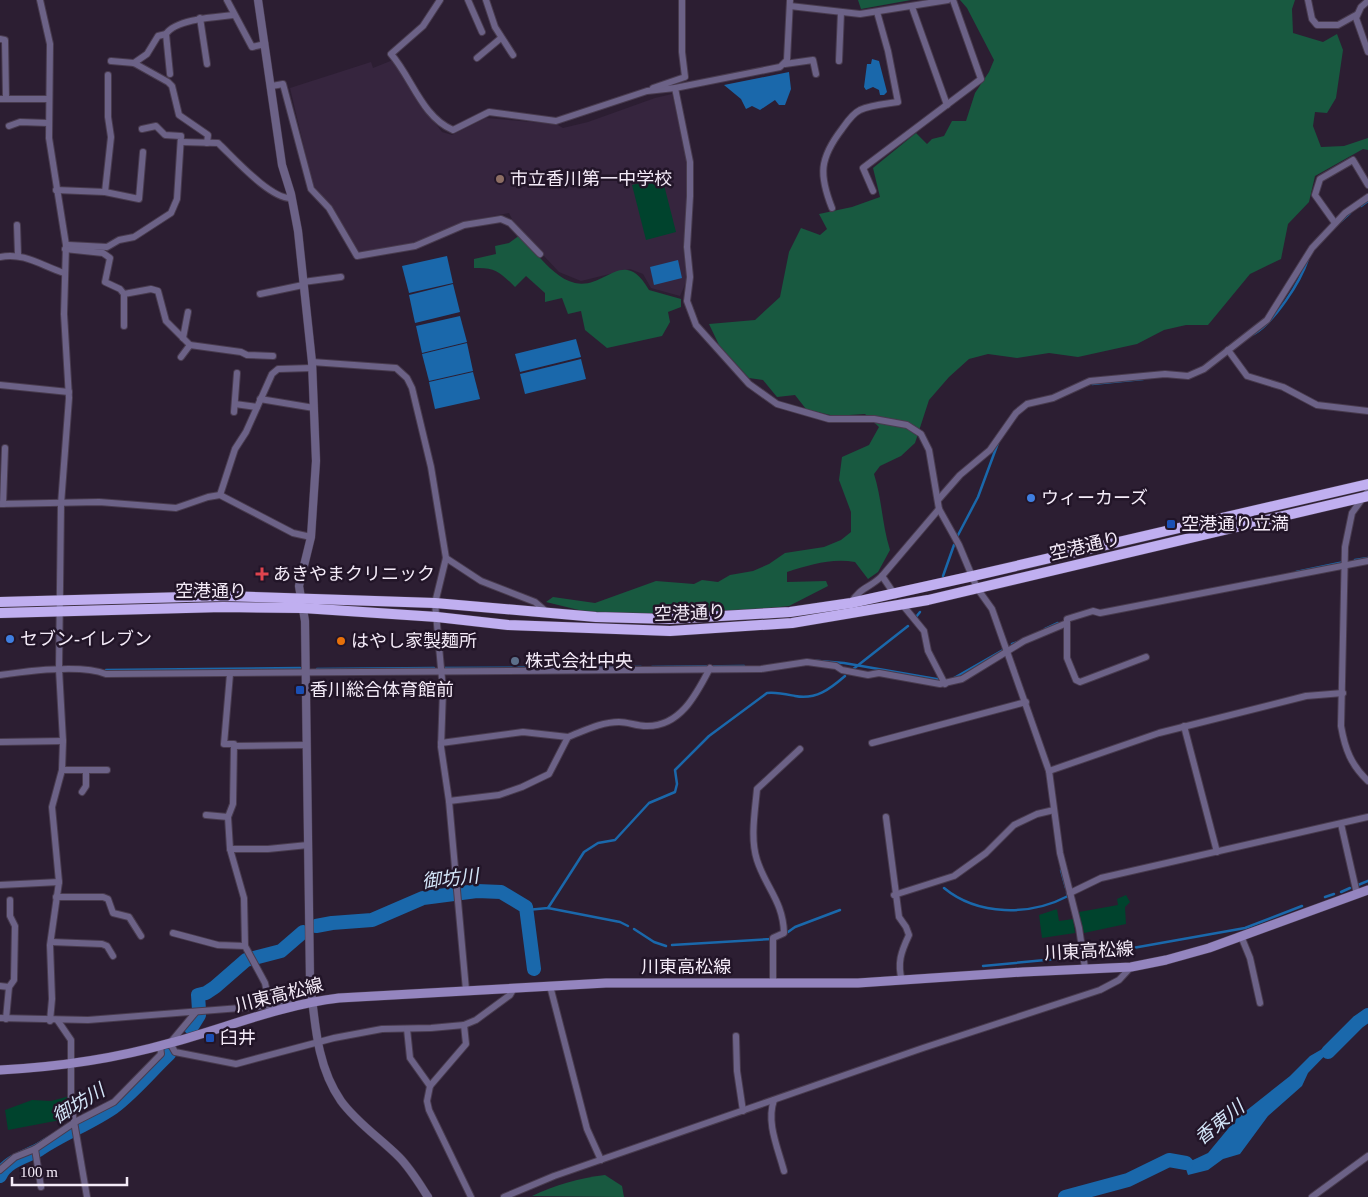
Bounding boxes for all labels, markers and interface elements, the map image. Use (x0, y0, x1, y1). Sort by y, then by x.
place label: 市立香川第一中学校 (510, 169, 672, 189)
marker: 市立香川第一中学校 (494, 173, 506, 185)
place label: ウィーカーズ (1041, 488, 1148, 508)
marker: ウィーカーズ (1025, 492, 1037, 504)
place label: 空港通り立満 (1181, 514, 1289, 534)
marker: 空港通り立満 (1165, 518, 1177, 530)
street label: 空港通り (1048, 528, 1122, 564)
place label: あきやまクリニック (273, 564, 435, 584)
marker: あきやまクリニック (255, 567, 269, 581)
street label: 空港通り (175, 581, 247, 601)
street label: 空港通り (654, 602, 726, 624)
place label: セブン-イレブン (20, 629, 152, 649)
place label: はやし家製麺所 (351, 631, 477, 651)
marker: セブン-イレブン (4, 633, 16, 645)
marker: はやし家製麺所 (335, 635, 347, 647)
place label: 株式会社中央 (525, 651, 633, 671)
marker: 株式会社中央 (509, 655, 521, 667)
place label: 香川総合体育館前 (310, 680, 454, 700)
marker: 香川総合体育館前 (294, 684, 306, 696)
water label: 御坊川 (421, 865, 481, 892)
street label: 川東高松線 (1044, 939, 1134, 963)
street label: 川東高松線 (641, 957, 731, 977)
street label: 川東高松線 (233, 974, 325, 1016)
place label: 臼井 (220, 1028, 256, 1048)
marker: 臼井 (204, 1032, 216, 1044)
water label: 御坊川 (48, 1079, 110, 1127)
water label: 香東川 (1191, 1095, 1250, 1148)
scale bar (12, 1154, 128, 1186)
text: 100 m (20, 1164, 58, 1180)

